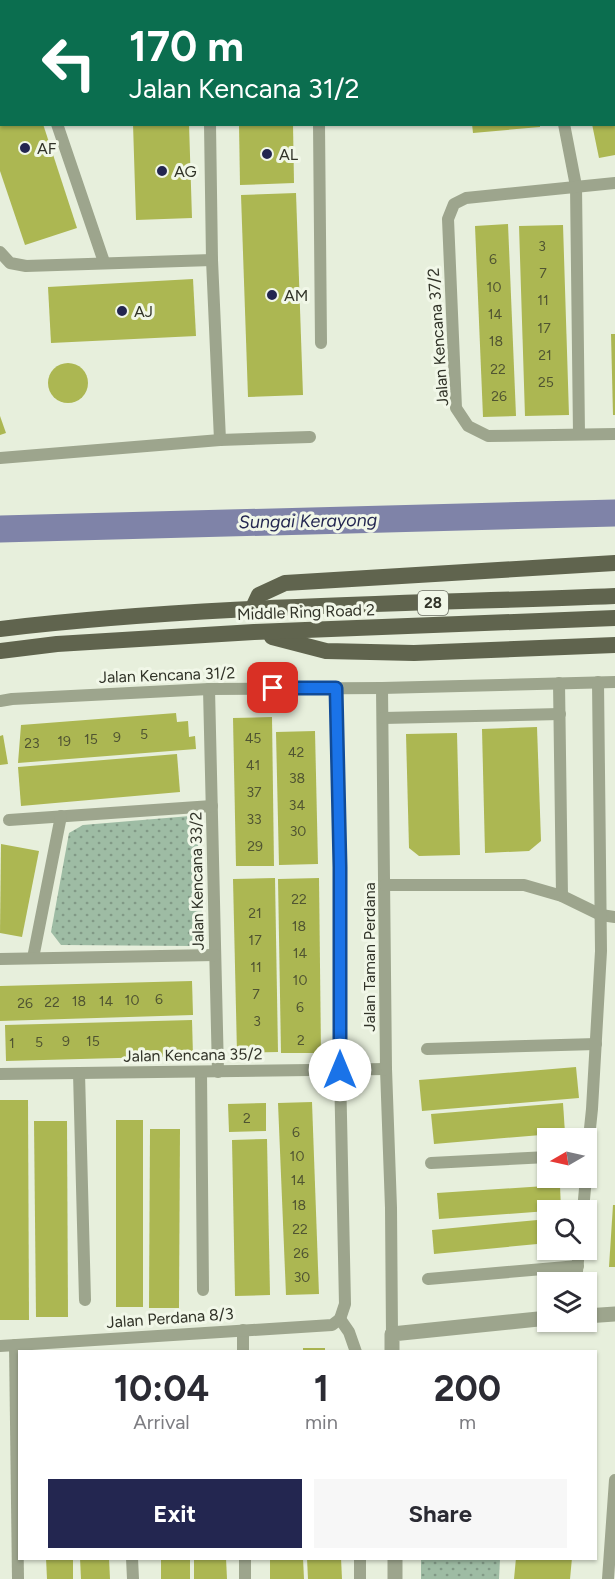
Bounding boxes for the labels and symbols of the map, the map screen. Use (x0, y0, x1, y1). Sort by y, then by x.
place label: AF (37, 139, 57, 158)
marker: AF (18, 141, 32, 155)
place label: AL (279, 145, 299, 164)
marker: AL (260, 147, 274, 161)
place label: AG (174, 162, 197, 181)
marker: AG (155, 164, 169, 178)
house number: 3 (538, 238, 546, 255)
house number: 6 (489, 251, 497, 268)
house number: 7 (539, 265, 547, 282)
street label: Jalan Kencana 37/2 (424, 267, 452, 407)
house number: 10 (487, 279, 501, 296)
place label: AM (284, 286, 308, 305)
marker: AM (265, 288, 279, 302)
house number: 11 (537, 292, 549, 309)
place label: AJ (134, 302, 153, 321)
marker: AJ (115, 304, 129, 318)
house number: 14 (488, 306, 503, 323)
house number: 17 (537, 320, 551, 337)
house number: 18 (489, 333, 503, 350)
house number: 21 (538, 347, 552, 364)
house number: 22 (490, 361, 506, 378)
house number: 25 (538, 374, 554, 391)
house number: 26 (491, 388, 507, 405)
water label: Sungai Kerayong (239, 509, 378, 533)
road number: 28 (418, 591, 448, 615)
street label: Middle Ring Road 2 (237, 600, 375, 624)
pin (247, 662, 298, 713)
street label: Jalan Kencana 31/2 (98, 663, 236, 687)
house number: 5 (140, 726, 148, 743)
house number: 9 (113, 729, 121, 746)
house number: 45 (245, 730, 261, 747)
house number: 15 (84, 731, 98, 748)
house number: 19 (57, 733, 71, 750)
house number: 23 (24, 735, 40, 752)
house number: 42 (288, 744, 304, 761)
house number: 41 (246, 757, 260, 774)
house number: 38 (289, 770, 305, 787)
house number: 37 (246, 784, 262, 801)
house number: 34 (289, 797, 305, 814)
house number: 33 (246, 811, 262, 828)
street label: Jalan Kencana 33/2 (186, 812, 208, 950)
house number: 30 (290, 823, 306, 840)
house number: 29 (247, 838, 263, 855)
street label: Jalan Taman Perdana (360, 882, 379, 1032)
house number: 22 (291, 891, 307, 908)
house number: 21 (248, 905, 262, 922)
house number: 18 (292, 918, 306, 935)
house number: 17 (248, 932, 262, 949)
house number: 14 (293, 945, 308, 962)
house number: 11 (250, 959, 262, 976)
house number: 10 (293, 972, 307, 989)
house number: 7 (252, 986, 260, 1003)
house number: 6 (155, 991, 163, 1008)
house number: 10 (125, 992, 139, 1009)
house number: 18 (72, 993, 86, 1010)
house number: 14 (99, 993, 114, 1010)
house number: 22 (44, 994, 60, 1011)
house number: 26 (17, 995, 33, 1012)
house number: 6 (296, 999, 304, 1016)
house number: 3 (253, 1013, 261, 1030)
house number: 2 (297, 1032, 305, 1049)
house number: 9 (62, 1033, 70, 1050)
house number: 15 (86, 1033, 100, 1050)
house number: 5 (35, 1034, 43, 1051)
house number: 1 (9, 1035, 15, 1052)
position arrow (308, 1038, 372, 1102)
street label: Jalan Kencana 35/2 (123, 1044, 263, 1066)
house number: 2 (243, 1110, 251, 1127)
house number: 6 (292, 1124, 300, 1141)
north arrow (537, 1128, 597, 1188)
house number: 10 (290, 1148, 304, 1165)
house number: 14 (291, 1172, 306, 1189)
house number: 18 (292, 1197, 306, 1214)
house number: 22 (292, 1221, 308, 1238)
house number: 26 (293, 1245, 309, 1262)
house number: 30 (294, 1269, 310, 1286)
street label: Jalan Perdana 8/3 (106, 1304, 234, 1332)

